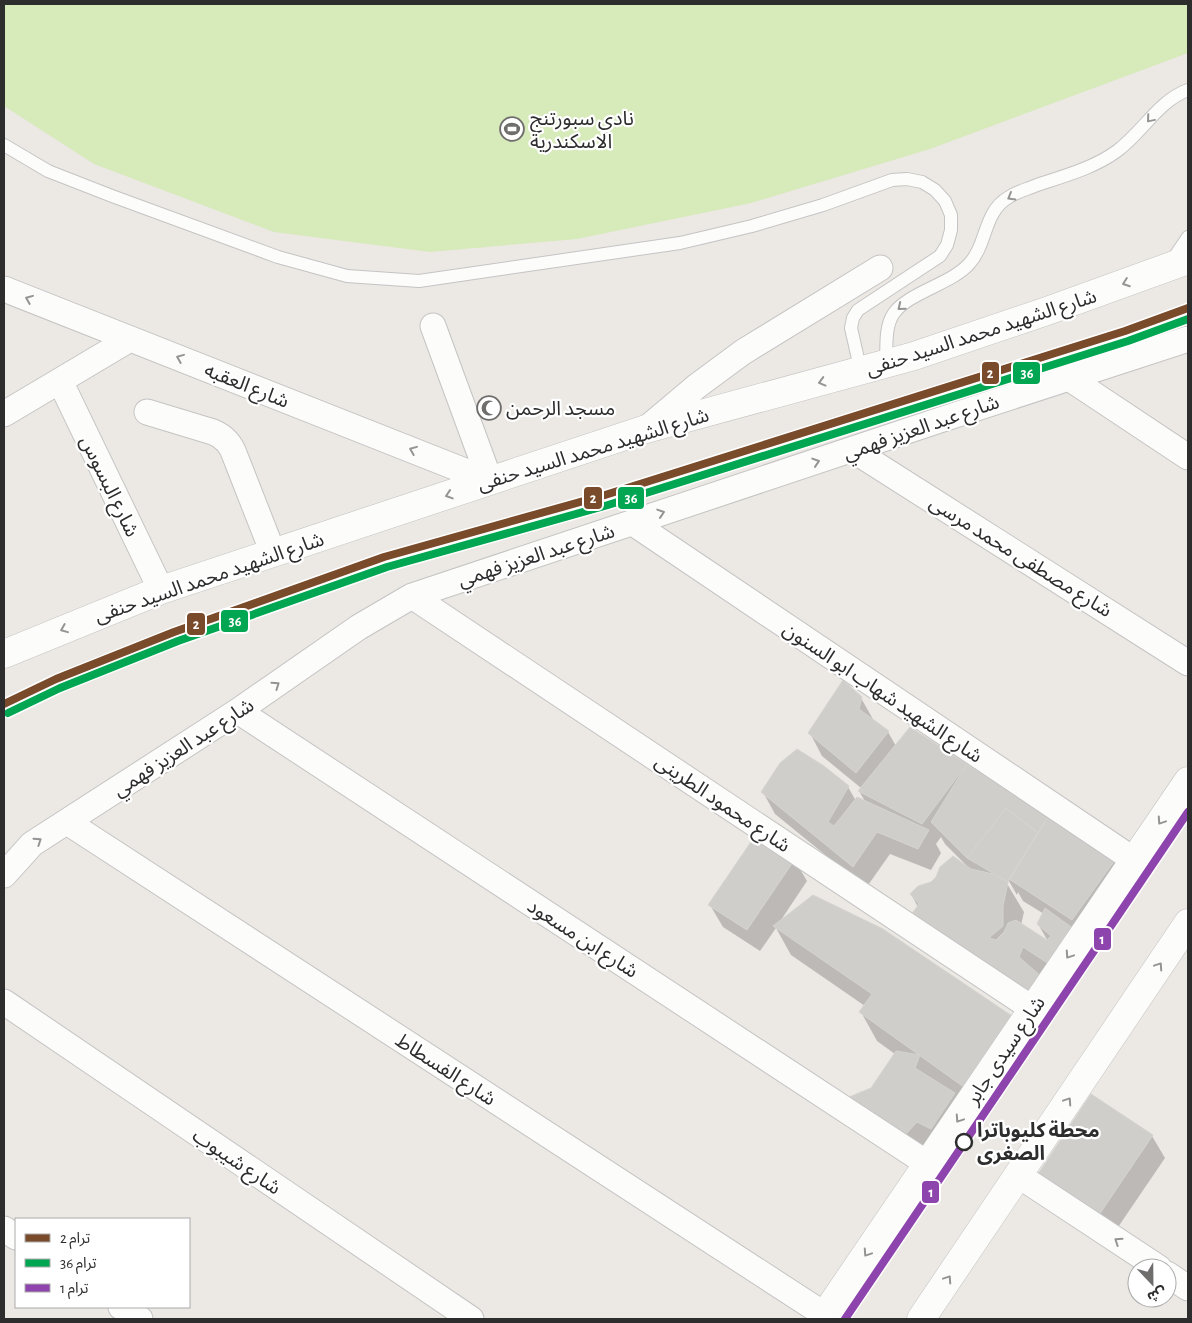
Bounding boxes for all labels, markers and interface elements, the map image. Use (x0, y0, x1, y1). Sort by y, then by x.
place label: نادي سبورتنج الاسكندرية (530, 109, 634, 153)
one-way arrow (1147, 113, 1156, 122)
sports icon: نادي سبورتنج الاسكندرية (499, 116, 525, 142)
one-way arrow (1007, 190, 1016, 200)
one-way arrow (1122, 277, 1131, 287)
street label: شارع الشهيد محمد السيد حنفى (864, 286, 1100, 384)
one-way arrow (25, 294, 34, 305)
one-way arrow (898, 301, 907, 309)
one-way arrow (176, 354, 185, 365)
street label: شارع العقبه (200, 360, 292, 416)
line badge: 2 (981, 361, 1000, 385)
line badge: 36 (1012, 361, 1041, 385)
text: 2 (987, 367, 994, 381)
text: 36 (1021, 367, 1034, 381)
one-way arrow (819, 377, 827, 387)
street label: شارع عبد العزيز فهمي (841, 392, 1003, 468)
mosque icon: مسجد الرحمن (476, 395, 502, 421)
place label: مسجد الرحمن (506, 399, 615, 420)
street label: شارع الشهيد محمد السيد حنفى (475, 405, 713, 499)
street label: شارع البسوس (72, 433, 142, 542)
one-way arrow (409, 446, 417, 456)
one-way arrow (811, 458, 819, 468)
line badge: 2 (583, 486, 603, 510)
line badge: 36 (617, 486, 645, 510)
one-way arrow (445, 489, 454, 499)
text: 2 (590, 492, 597, 506)
text: 36 (625, 492, 638, 506)
street label: شارع مصطفى محمد مرسى (924, 493, 1115, 625)
one-way arrow (657, 509, 665, 519)
street label: شارع عبد العزيز فهمي (456, 521, 619, 595)
street label: شارع الشهيد محمد السيد حنفى (92, 529, 328, 630)
line badge: 36 (220, 609, 249, 633)
line badge: 2 (186, 612, 206, 636)
text: 36 (229, 615, 242, 629)
text: 2 (193, 618, 200, 632)
street label: شارع الشهيد شهاب ابو السنون (777, 619, 986, 770)
one-way arrow (60, 623, 69, 633)
one-way arrow (270, 682, 280, 691)
street label: شارع عبد العزيز فهمي (110, 695, 260, 805)
street label: شارع محمود الطرينى (649, 751, 794, 860)
one-way arrow (1158, 815, 1167, 825)
one-way arrow (32, 838, 42, 847)
street label: شارع ابن مسعود (521, 896, 641, 985)
line badge: 1 (1093, 927, 1112, 951)
text: 1 (1099, 933, 1105, 947)
one-way arrow (1066, 950, 1076, 959)
one-way arrow (1153, 962, 1162, 972)
street label: شارع سيدى جابر (962, 993, 1053, 1111)
street label: شارع الفسطاط (390, 1030, 499, 1113)
one-way arrow (1062, 1097, 1072, 1106)
one-way arrow (955, 1113, 965, 1122)
place label: محطة كليوباترا الصغرى (977, 1120, 1100, 1165)
street label: شارع شيبوب (186, 1125, 284, 1202)
marker: محطة كليوباترا الصغرى (955, 1133, 973, 1151)
line badge: 1 (921, 1180, 940, 1204)
text: 1 (928, 1186, 934, 1200)
legend (15, 1218, 190, 1308)
text: ترام 2 (60, 1231, 90, 1249)
one-way arrow (1114, 1238, 1124, 1247)
one-way arrow (864, 1247, 873, 1257)
text: ترام 36 (60, 1256, 97, 1274)
north arrow (1127, 1258, 1177, 1308)
one-way arrow (942, 1275, 951, 1285)
text: ترام 1 (60, 1281, 89, 1299)
text: ش (1145, 1284, 1168, 1304)

